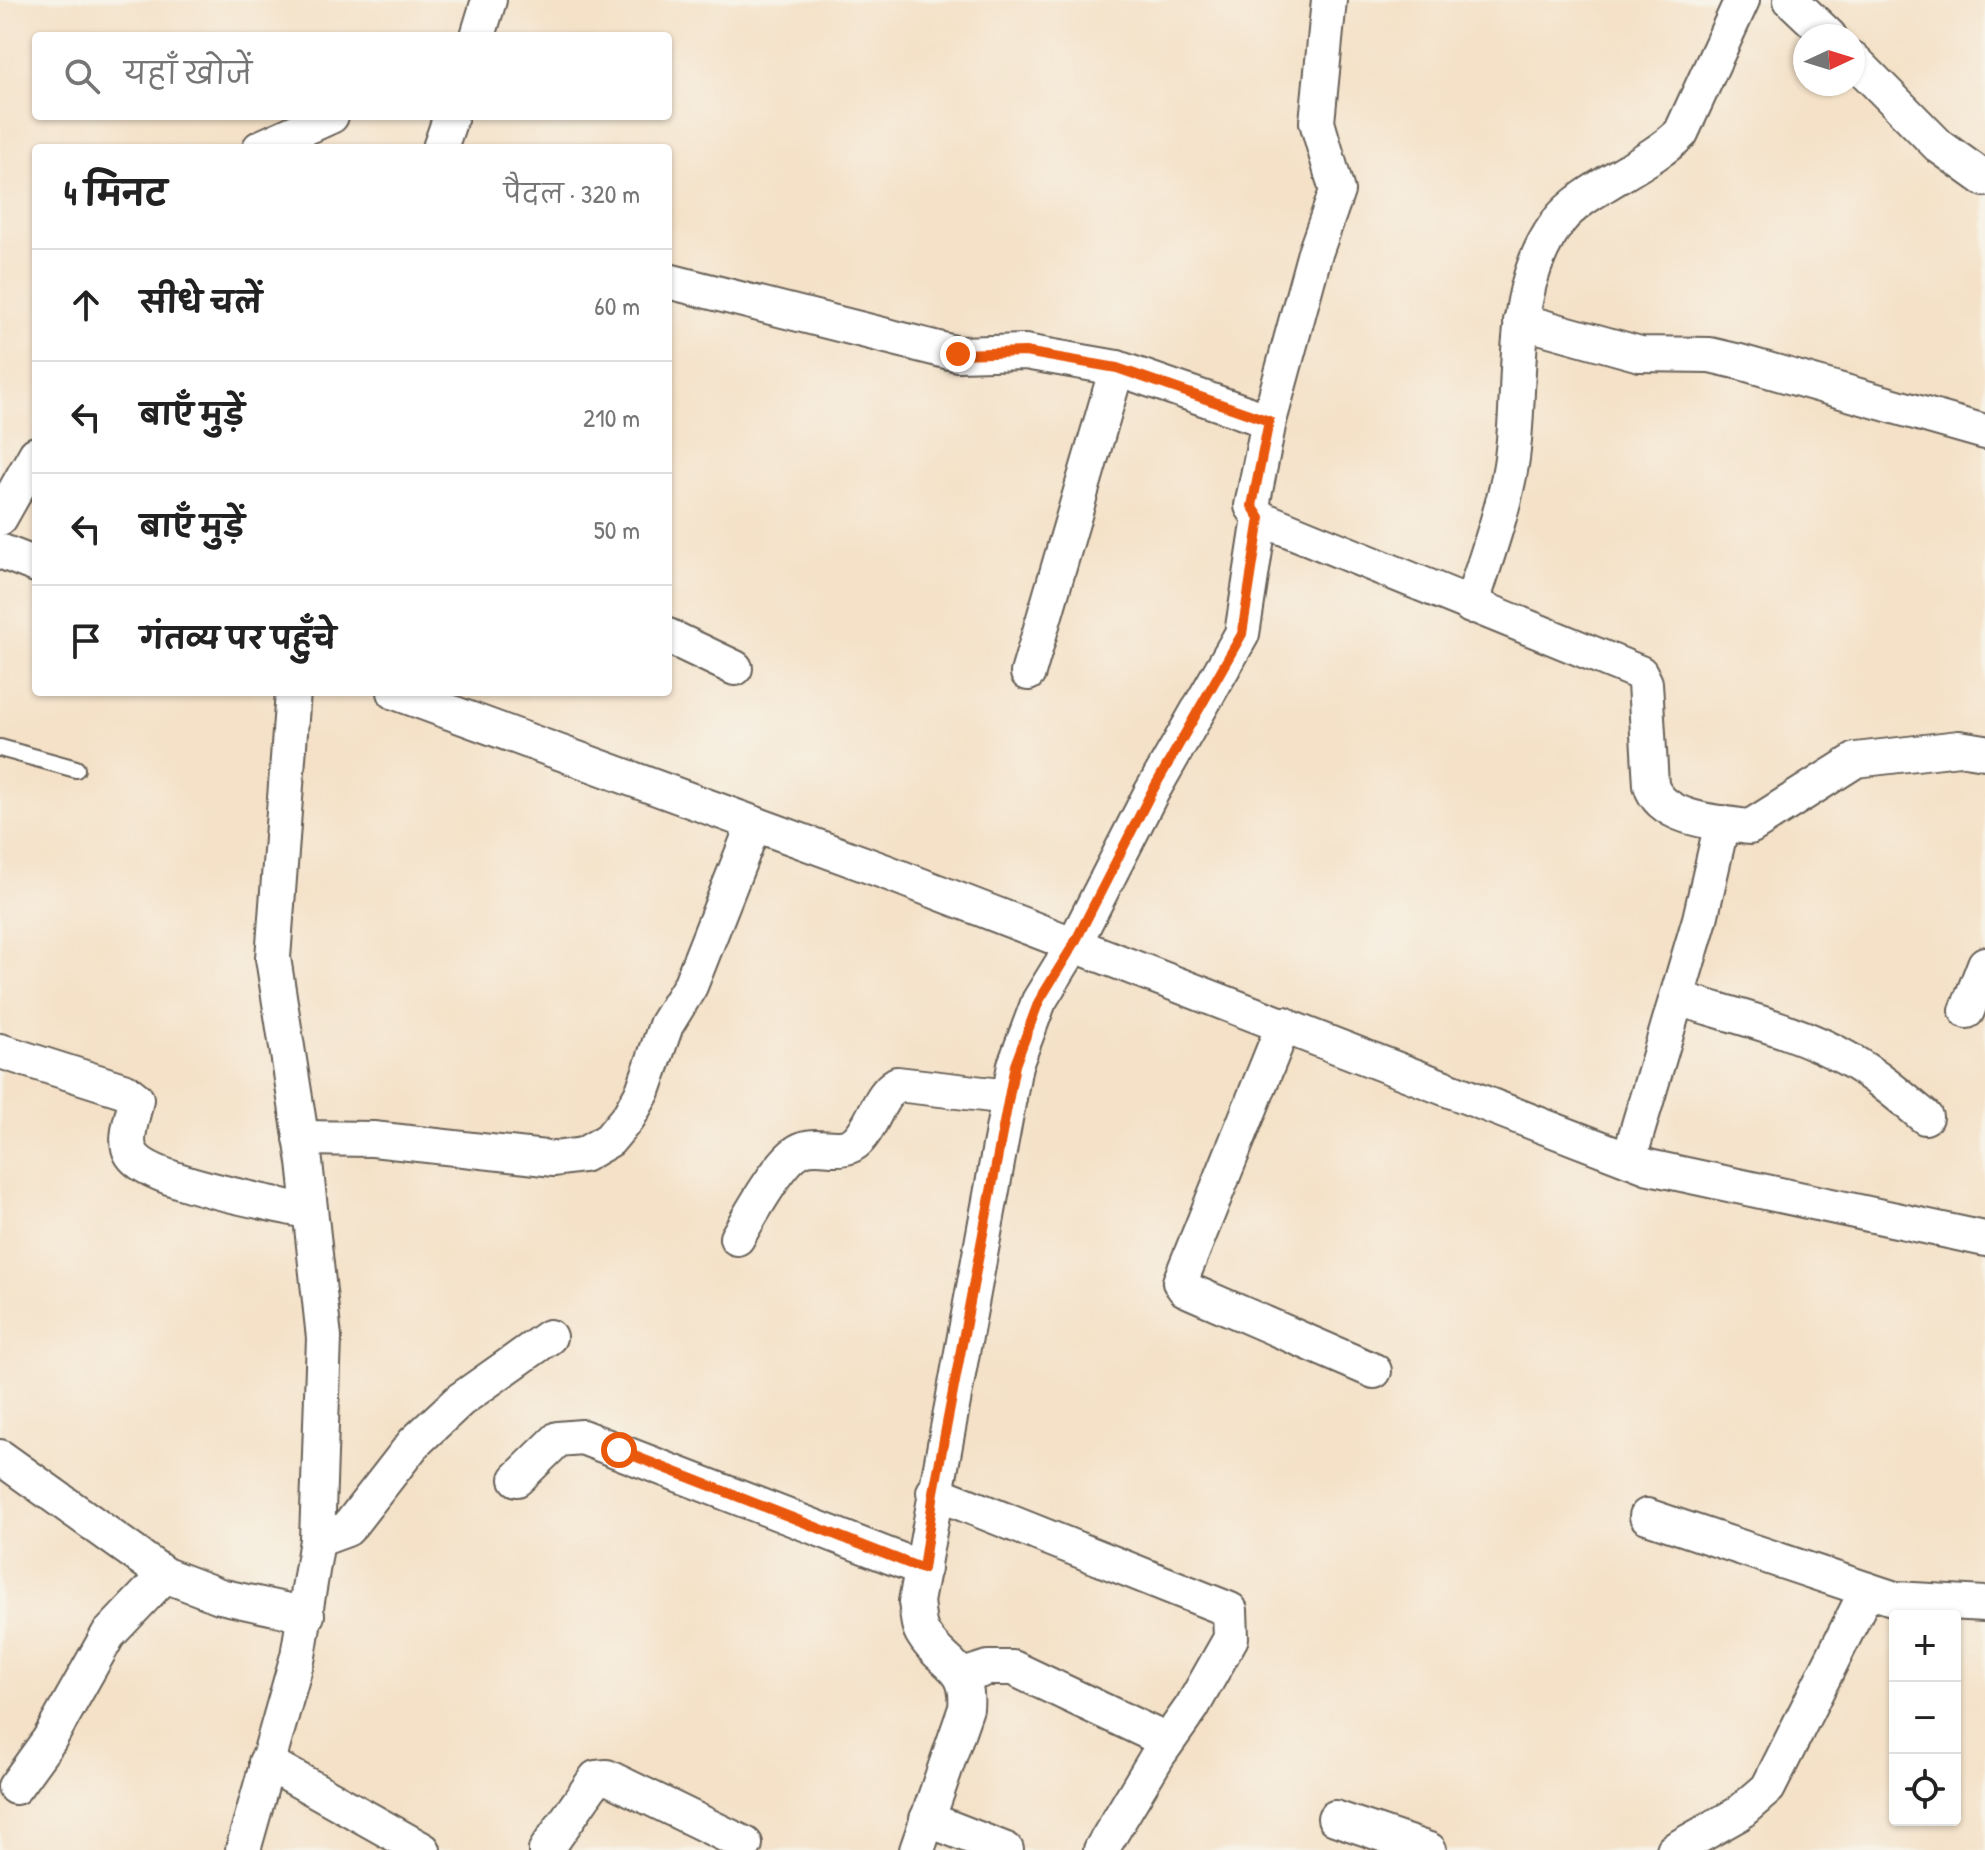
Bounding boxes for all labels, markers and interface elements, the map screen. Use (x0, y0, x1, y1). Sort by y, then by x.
north arrow (1793, 24, 1865, 96)
search box (32, 32, 672, 120)
text: यहाँ खोजें (124, 53, 252, 93)
icon: search (60, 54, 104, 98)
text: 4 मिनट (64, 170, 167, 216)
text: पैदल · 320 m (504, 176, 640, 211)
text: सीधे चलें (140, 282, 262, 322)
icon: ahead (64, 283, 108, 327)
text: 60 m (594, 288, 640, 323)
route end (940, 336, 976, 372)
text: बाएँ मुड़ें (140, 394, 245, 434)
icon: left (64, 395, 108, 439)
text: 210 m (583, 400, 640, 435)
text: बाएँ मुड़ें (140, 506, 245, 546)
icon: left (64, 507, 108, 551)
text: 50 m (594, 512, 640, 547)
text: गंतव्य पर पहुँचे (140, 618, 336, 658)
icon: arrive (64, 619, 108, 663)
route start (601, 1432, 637, 1468)
map controls (1889, 1610, 1961, 1826)
button: + (1889, 1610, 1961, 1682)
button: − (1889, 1682, 1961, 1754)
button: locate (1889, 1754, 1961, 1826)

